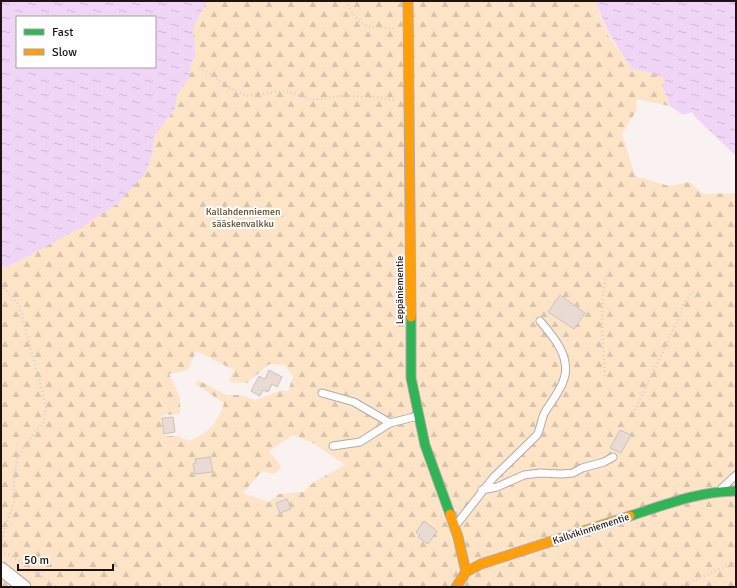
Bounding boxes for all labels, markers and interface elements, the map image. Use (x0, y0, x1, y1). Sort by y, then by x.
legend (16, 16, 156, 68)
text: Fast (52, 25, 73, 40)
text: Slow (52, 45, 77, 60)
park label: Kallahdenniemen sääskenvalkku (206, 206, 280, 230)
street label: Leppäniementie (394, 256, 406, 324)
street label: Kallvikinniementie (551, 511, 631, 547)
scale bar (18, 546, 113, 572)
text: 50 m (24, 553, 49, 568)

